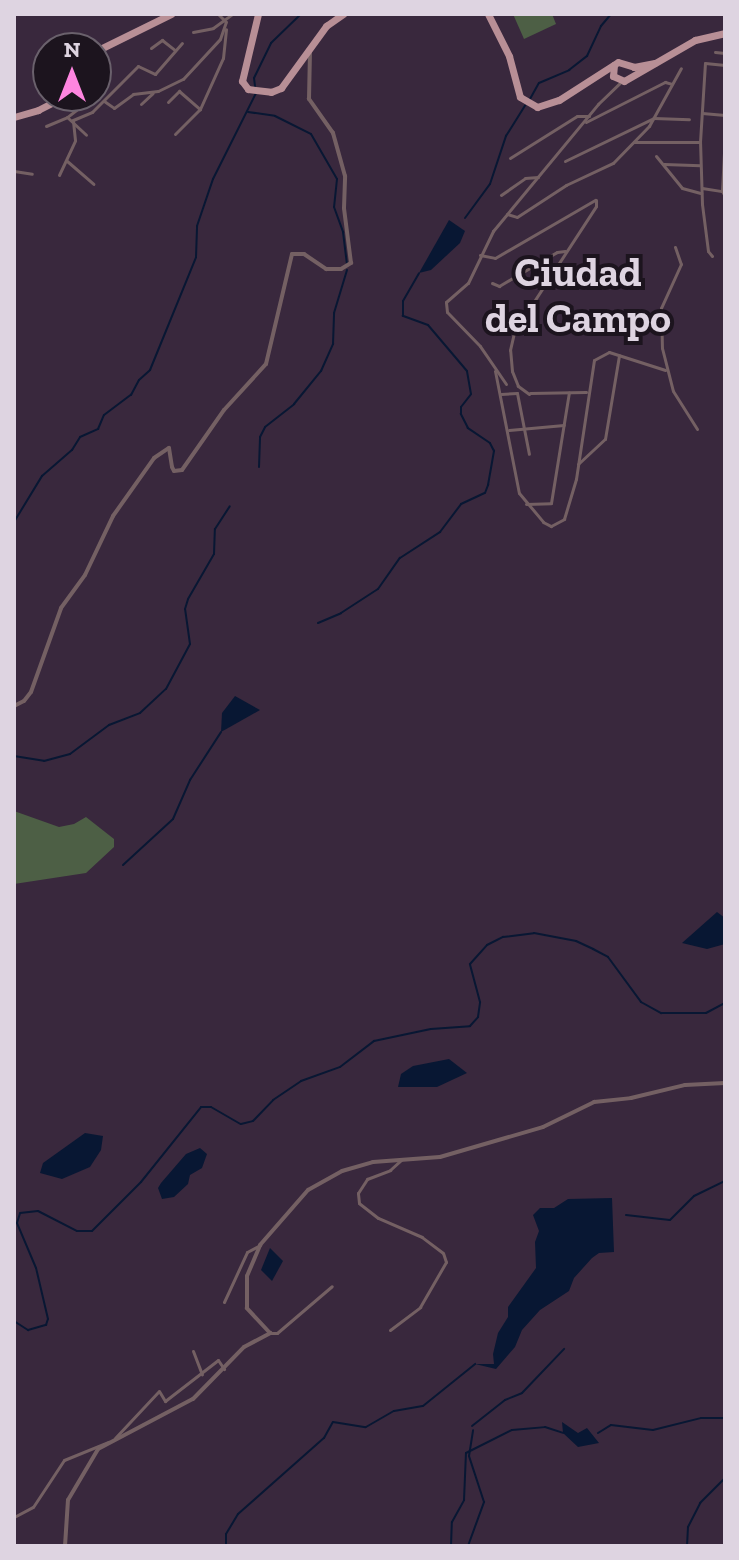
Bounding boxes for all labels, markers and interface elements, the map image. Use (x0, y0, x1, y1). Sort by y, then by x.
north arrow (32, 32, 112, 112)
text: N (64, 36, 80, 63)
district label: Ciudad del Campo (485, 248, 671, 342)

